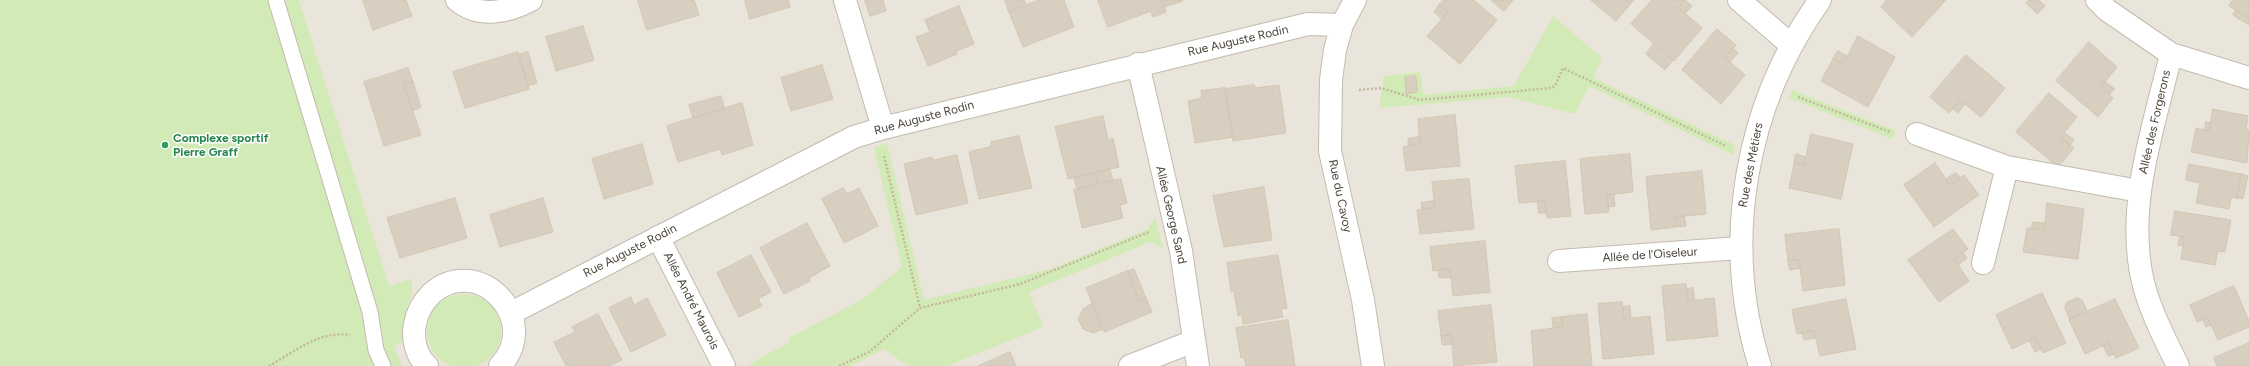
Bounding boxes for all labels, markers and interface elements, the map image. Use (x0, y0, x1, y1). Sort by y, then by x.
street label: Rue Auguste Rodin (1186, 22, 1290, 60)
street label: Allée des Forgerons (2136, 69, 2174, 175)
street label: Rue Auguste Rodin (872, 98, 976, 138)
street label: Rue des Métiers (1736, 121, 1766, 209)
place label: Complexe sportif Pierre Graff (173, 131, 268, 159)
marker: Complexe sportif Pierre Graff (160, 140, 170, 150)
street label: Rue du Cavoy (1325, 158, 1355, 234)
street label: Allée George Sand (1153, 165, 1189, 265)
street label: Rue Auguste Rodin (581, 221, 679, 281)
street label: Allée de l'Oiseleur (1602, 244, 1698, 266)
street label: Allée André Maurois (660, 250, 722, 352)

